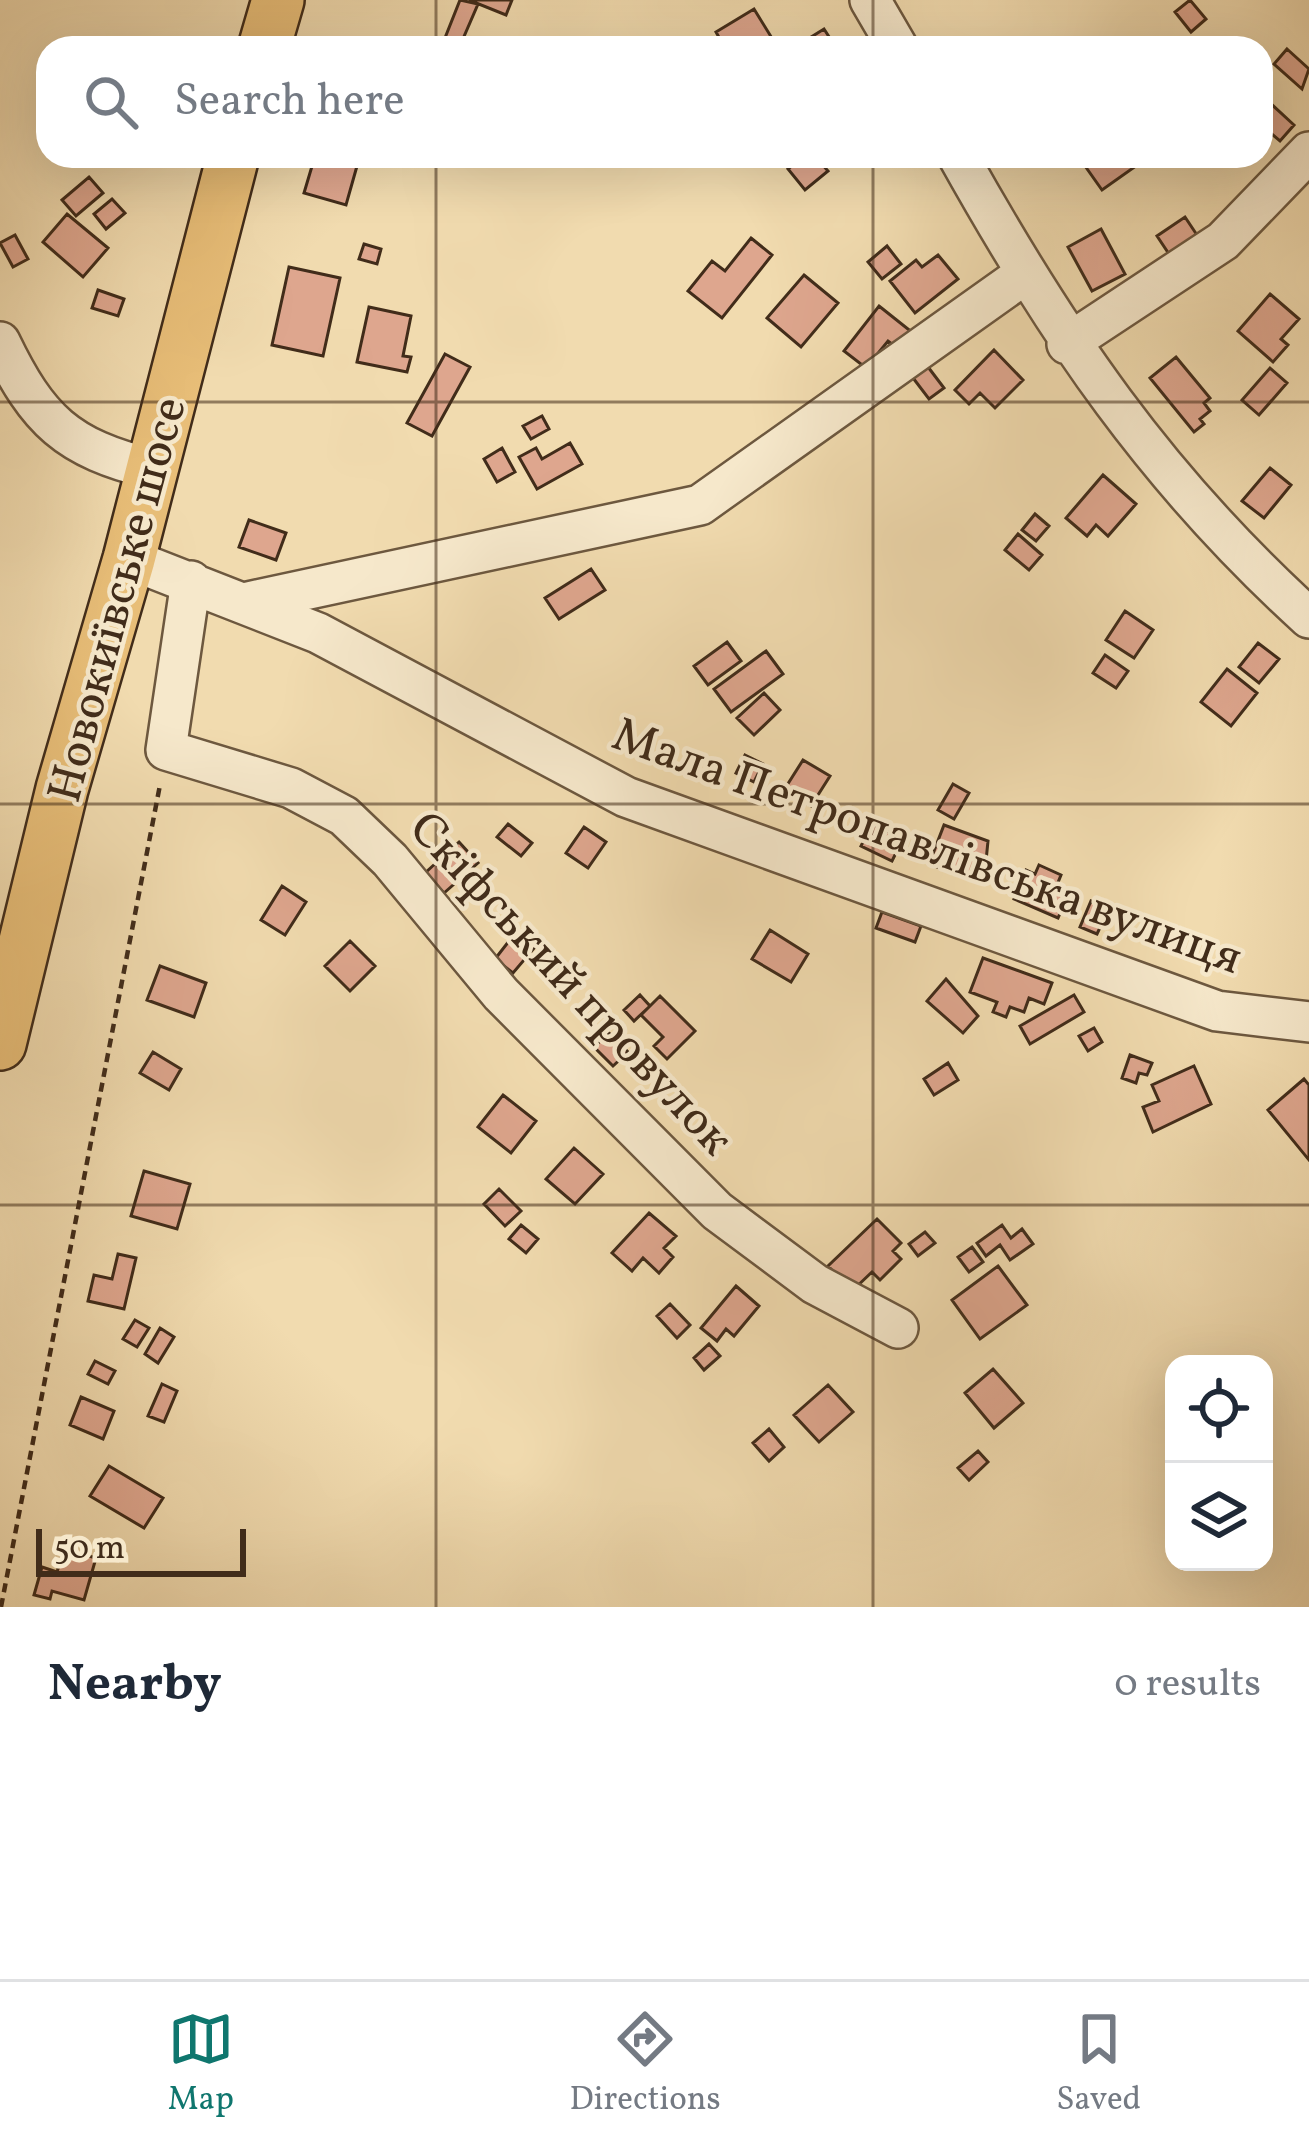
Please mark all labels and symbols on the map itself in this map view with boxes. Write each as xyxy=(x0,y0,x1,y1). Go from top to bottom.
street label: Новокиївське шосе xyxy=(33,390,206,810)
street label: Мала Петропавлівська вулиця xyxy=(602,703,1251,994)
street label: Скіфський провулок xyxy=(392,798,747,1172)
scale bar xyxy=(36,1523,246,1576)

